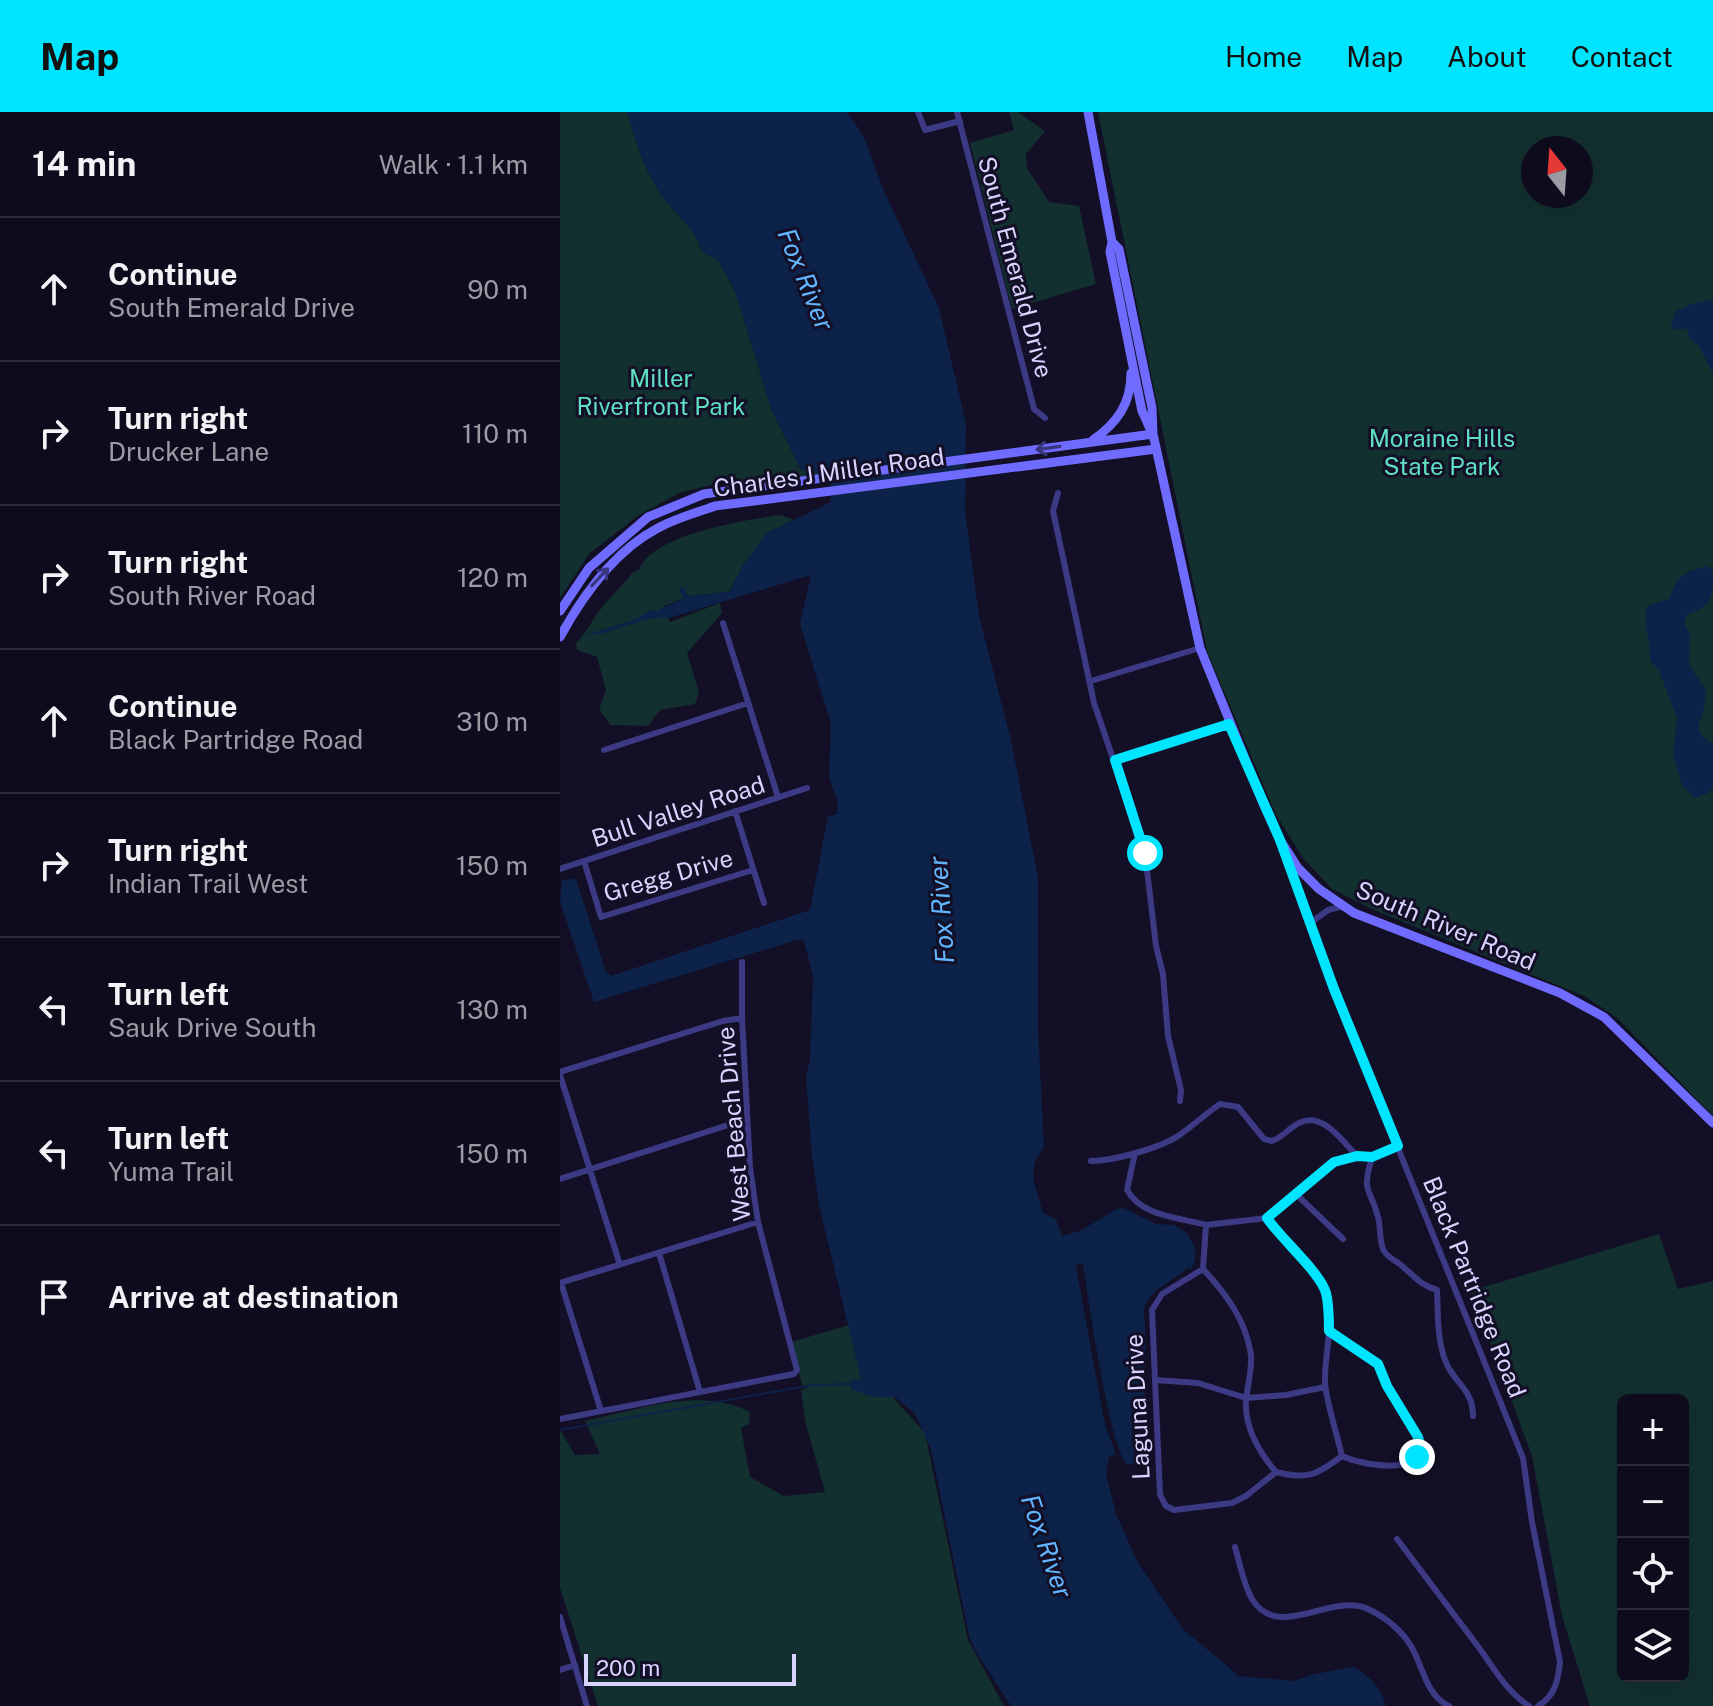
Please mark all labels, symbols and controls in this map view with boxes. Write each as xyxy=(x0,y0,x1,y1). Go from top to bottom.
text: Map xyxy=(40,34,119,79)
text: Home xyxy=(1225,40,1302,73)
text: Map xyxy=(1346,40,1403,73)
text: About xyxy=(1447,40,1527,73)
text: Contact xyxy=(1571,40,1673,73)
north arrow xyxy=(1521,136,1593,208)
text: 14 min xyxy=(32,144,136,184)
text: Walk · 1.1 km xyxy=(379,149,528,180)
street label: South Emerald Drive xyxy=(973,153,1059,381)
water label: Fox River xyxy=(771,223,841,335)
text: Continue xyxy=(108,256,238,292)
icon: ahead xyxy=(32,267,76,311)
text: 90 m xyxy=(467,274,528,305)
text: South Emerald Drive xyxy=(108,292,355,323)
park label: Miller Riverfront Park xyxy=(576,364,746,420)
text: Turn right xyxy=(108,400,248,436)
icon: right xyxy=(32,411,76,455)
text: 110 m xyxy=(462,418,528,449)
park label: Moraine Hills State Park xyxy=(1369,424,1515,480)
text: Drucker Lane xyxy=(108,436,269,467)
one-way arrow xyxy=(1036,441,1061,456)
street label: Charles J Miller Road xyxy=(712,442,946,502)
text: Turn right xyxy=(108,544,248,580)
icon: right xyxy=(32,555,76,599)
text: 120 m xyxy=(457,562,528,593)
one-way arrow xyxy=(591,567,610,587)
text: South River Road xyxy=(108,580,316,611)
text: Continue xyxy=(108,688,238,724)
icon: ahead xyxy=(32,699,76,743)
text: 310 m xyxy=(456,706,528,737)
text: Black Partridge Road xyxy=(108,724,363,755)
street label: Bull Valley Road xyxy=(588,770,768,852)
text: Turn right xyxy=(108,832,248,868)
route start xyxy=(1127,835,1163,871)
icon: right xyxy=(32,843,76,887)
street label: Gregg Drive xyxy=(600,843,736,907)
text: 150 m xyxy=(456,850,528,881)
water label: Fox River xyxy=(922,855,960,965)
text: Indian Trail West xyxy=(108,868,308,899)
street label: South River Road xyxy=(1352,875,1540,975)
text: Turn left xyxy=(108,976,229,1012)
icon: left xyxy=(32,987,76,1031)
text: 130 m xyxy=(456,994,528,1025)
text: Sauk Drive South xyxy=(108,1012,317,1043)
street label: West Beach Drive xyxy=(711,1026,755,1222)
text: Turn left xyxy=(108,1120,229,1156)
icon: left xyxy=(32,1131,76,1175)
text: 150 m xyxy=(456,1138,528,1169)
text: Yuma Trail xyxy=(108,1156,234,1187)
street label: Black Partridge Road xyxy=(1418,1173,1532,1401)
icon: arrive xyxy=(32,1275,76,1319)
text: Arrive at destination xyxy=(108,1279,399,1315)
street label: Laguna Drive xyxy=(1119,1333,1155,1481)
map controls xyxy=(1617,1394,1689,1682)
button: + xyxy=(1617,1394,1689,1466)
route end xyxy=(1399,1439,1435,1475)
button: − xyxy=(1617,1466,1689,1538)
water label: Fox River xyxy=(1015,1490,1079,1602)
button: locate xyxy=(1617,1538,1689,1610)
button: layers xyxy=(1617,1610,1689,1682)
scale bar xyxy=(584,1650,796,1686)
text: 200 m xyxy=(596,1655,660,1681)

